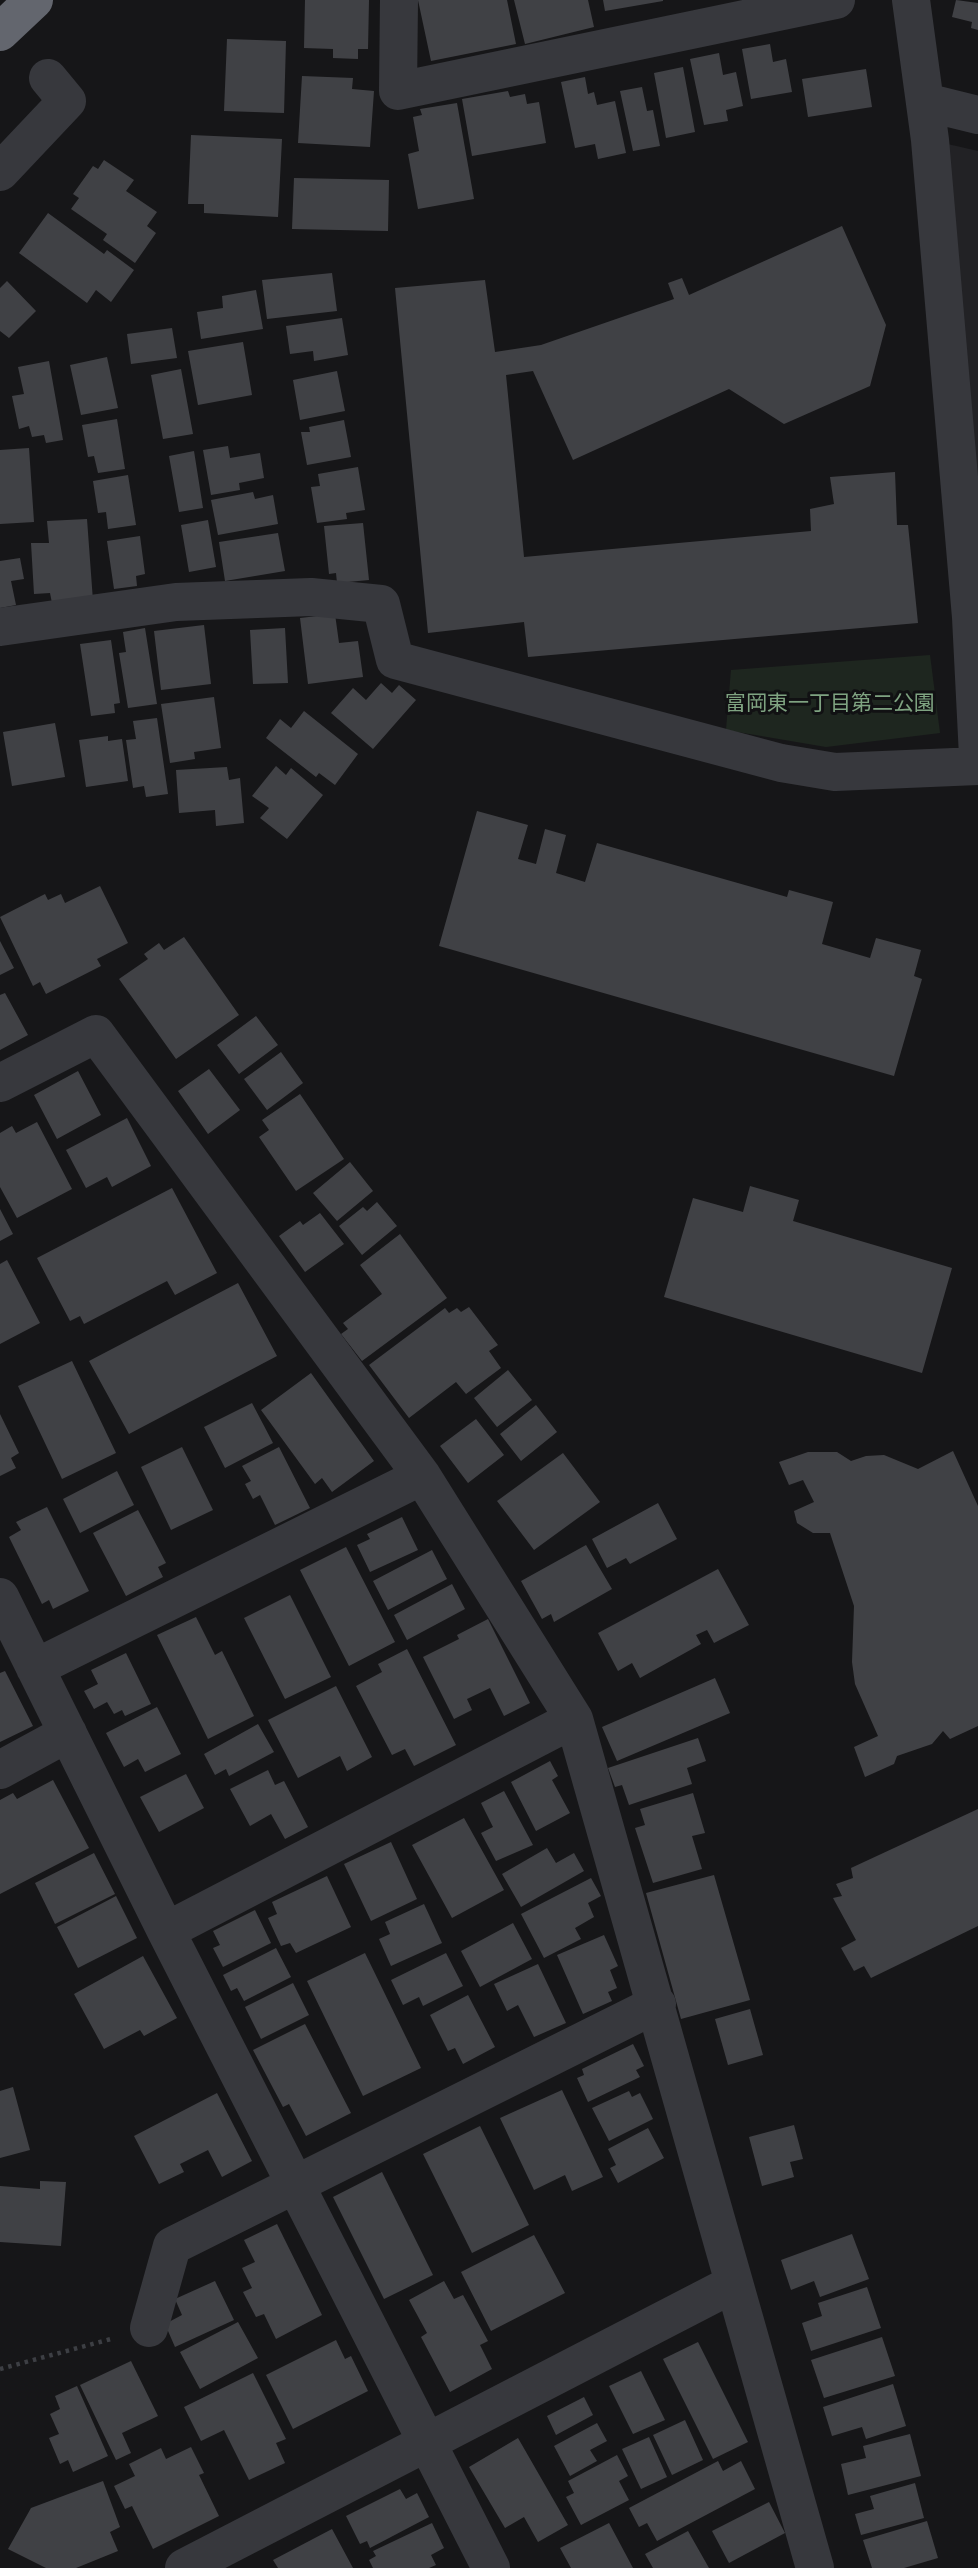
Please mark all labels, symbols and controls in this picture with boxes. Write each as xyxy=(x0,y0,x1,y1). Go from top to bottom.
park label: 富岡東一丁目第二公園 xyxy=(725,691,935,717)

